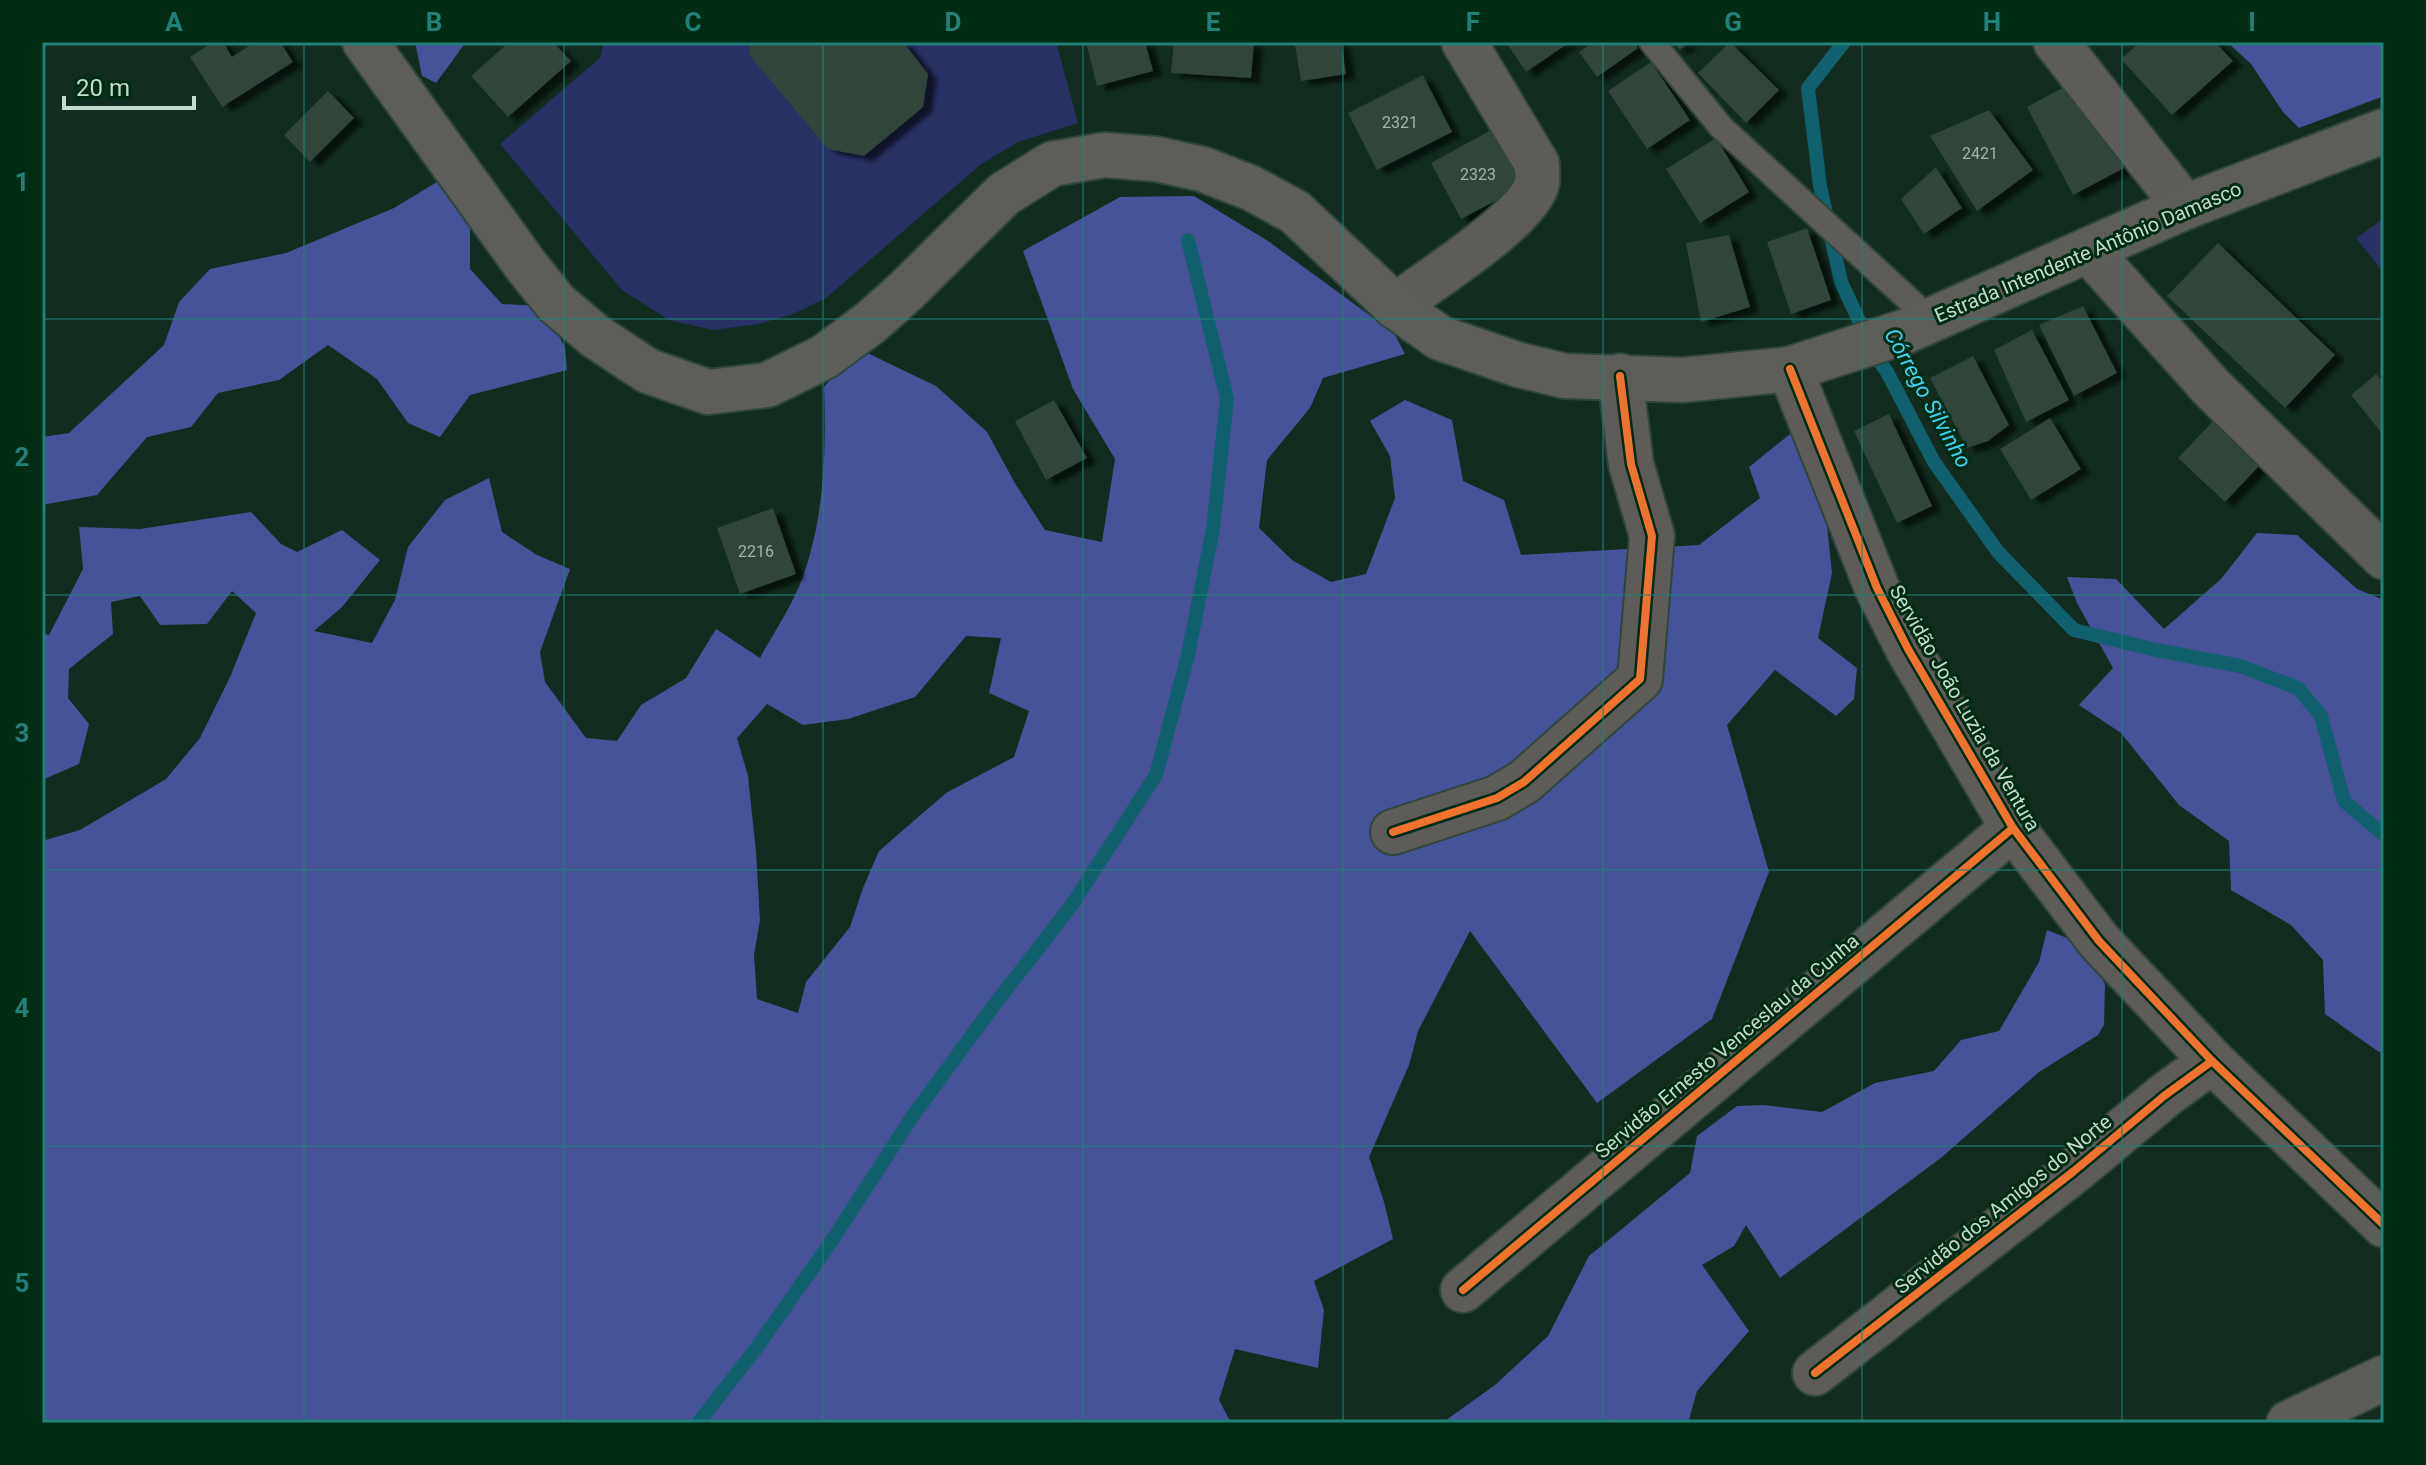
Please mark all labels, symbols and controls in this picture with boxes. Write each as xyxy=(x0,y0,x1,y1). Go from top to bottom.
text: A xyxy=(165,7,183,37)
text: B xyxy=(426,7,442,37)
text: C xyxy=(684,7,702,37)
text: D xyxy=(945,7,961,37)
text: E xyxy=(1206,7,1221,37)
text: F xyxy=(1466,7,1480,37)
text: G xyxy=(1724,7,1742,37)
text: H xyxy=(1983,7,2001,37)
text: I xyxy=(2248,7,2256,37)
scale bar xyxy=(64,60,194,110)
text: 20 m xyxy=(76,74,130,102)
house number: 2321 xyxy=(1382,113,1418,132)
house number: 2421 xyxy=(1962,144,1998,163)
house number: 2323 xyxy=(1460,165,1496,184)
text: 1 xyxy=(15,167,29,197)
street label: Estrada Intendente Antônio Damasco xyxy=(1931,176,2245,328)
water label: Córrego Silvinho xyxy=(1879,324,1977,472)
text: 2 xyxy=(15,442,29,472)
house number: 2216 xyxy=(738,542,774,561)
street label: Servidão João Luzia da Ventura xyxy=(1885,581,2045,835)
text: 3 xyxy=(15,718,29,748)
street label: Servidão Ernesto Venceslau da Cunha xyxy=(1590,929,1864,1163)
text: 4 xyxy=(15,993,30,1023)
street label: Servidão dos Amigos do Norte xyxy=(1890,1109,2116,1299)
text: 5 xyxy=(15,1268,29,1298)

